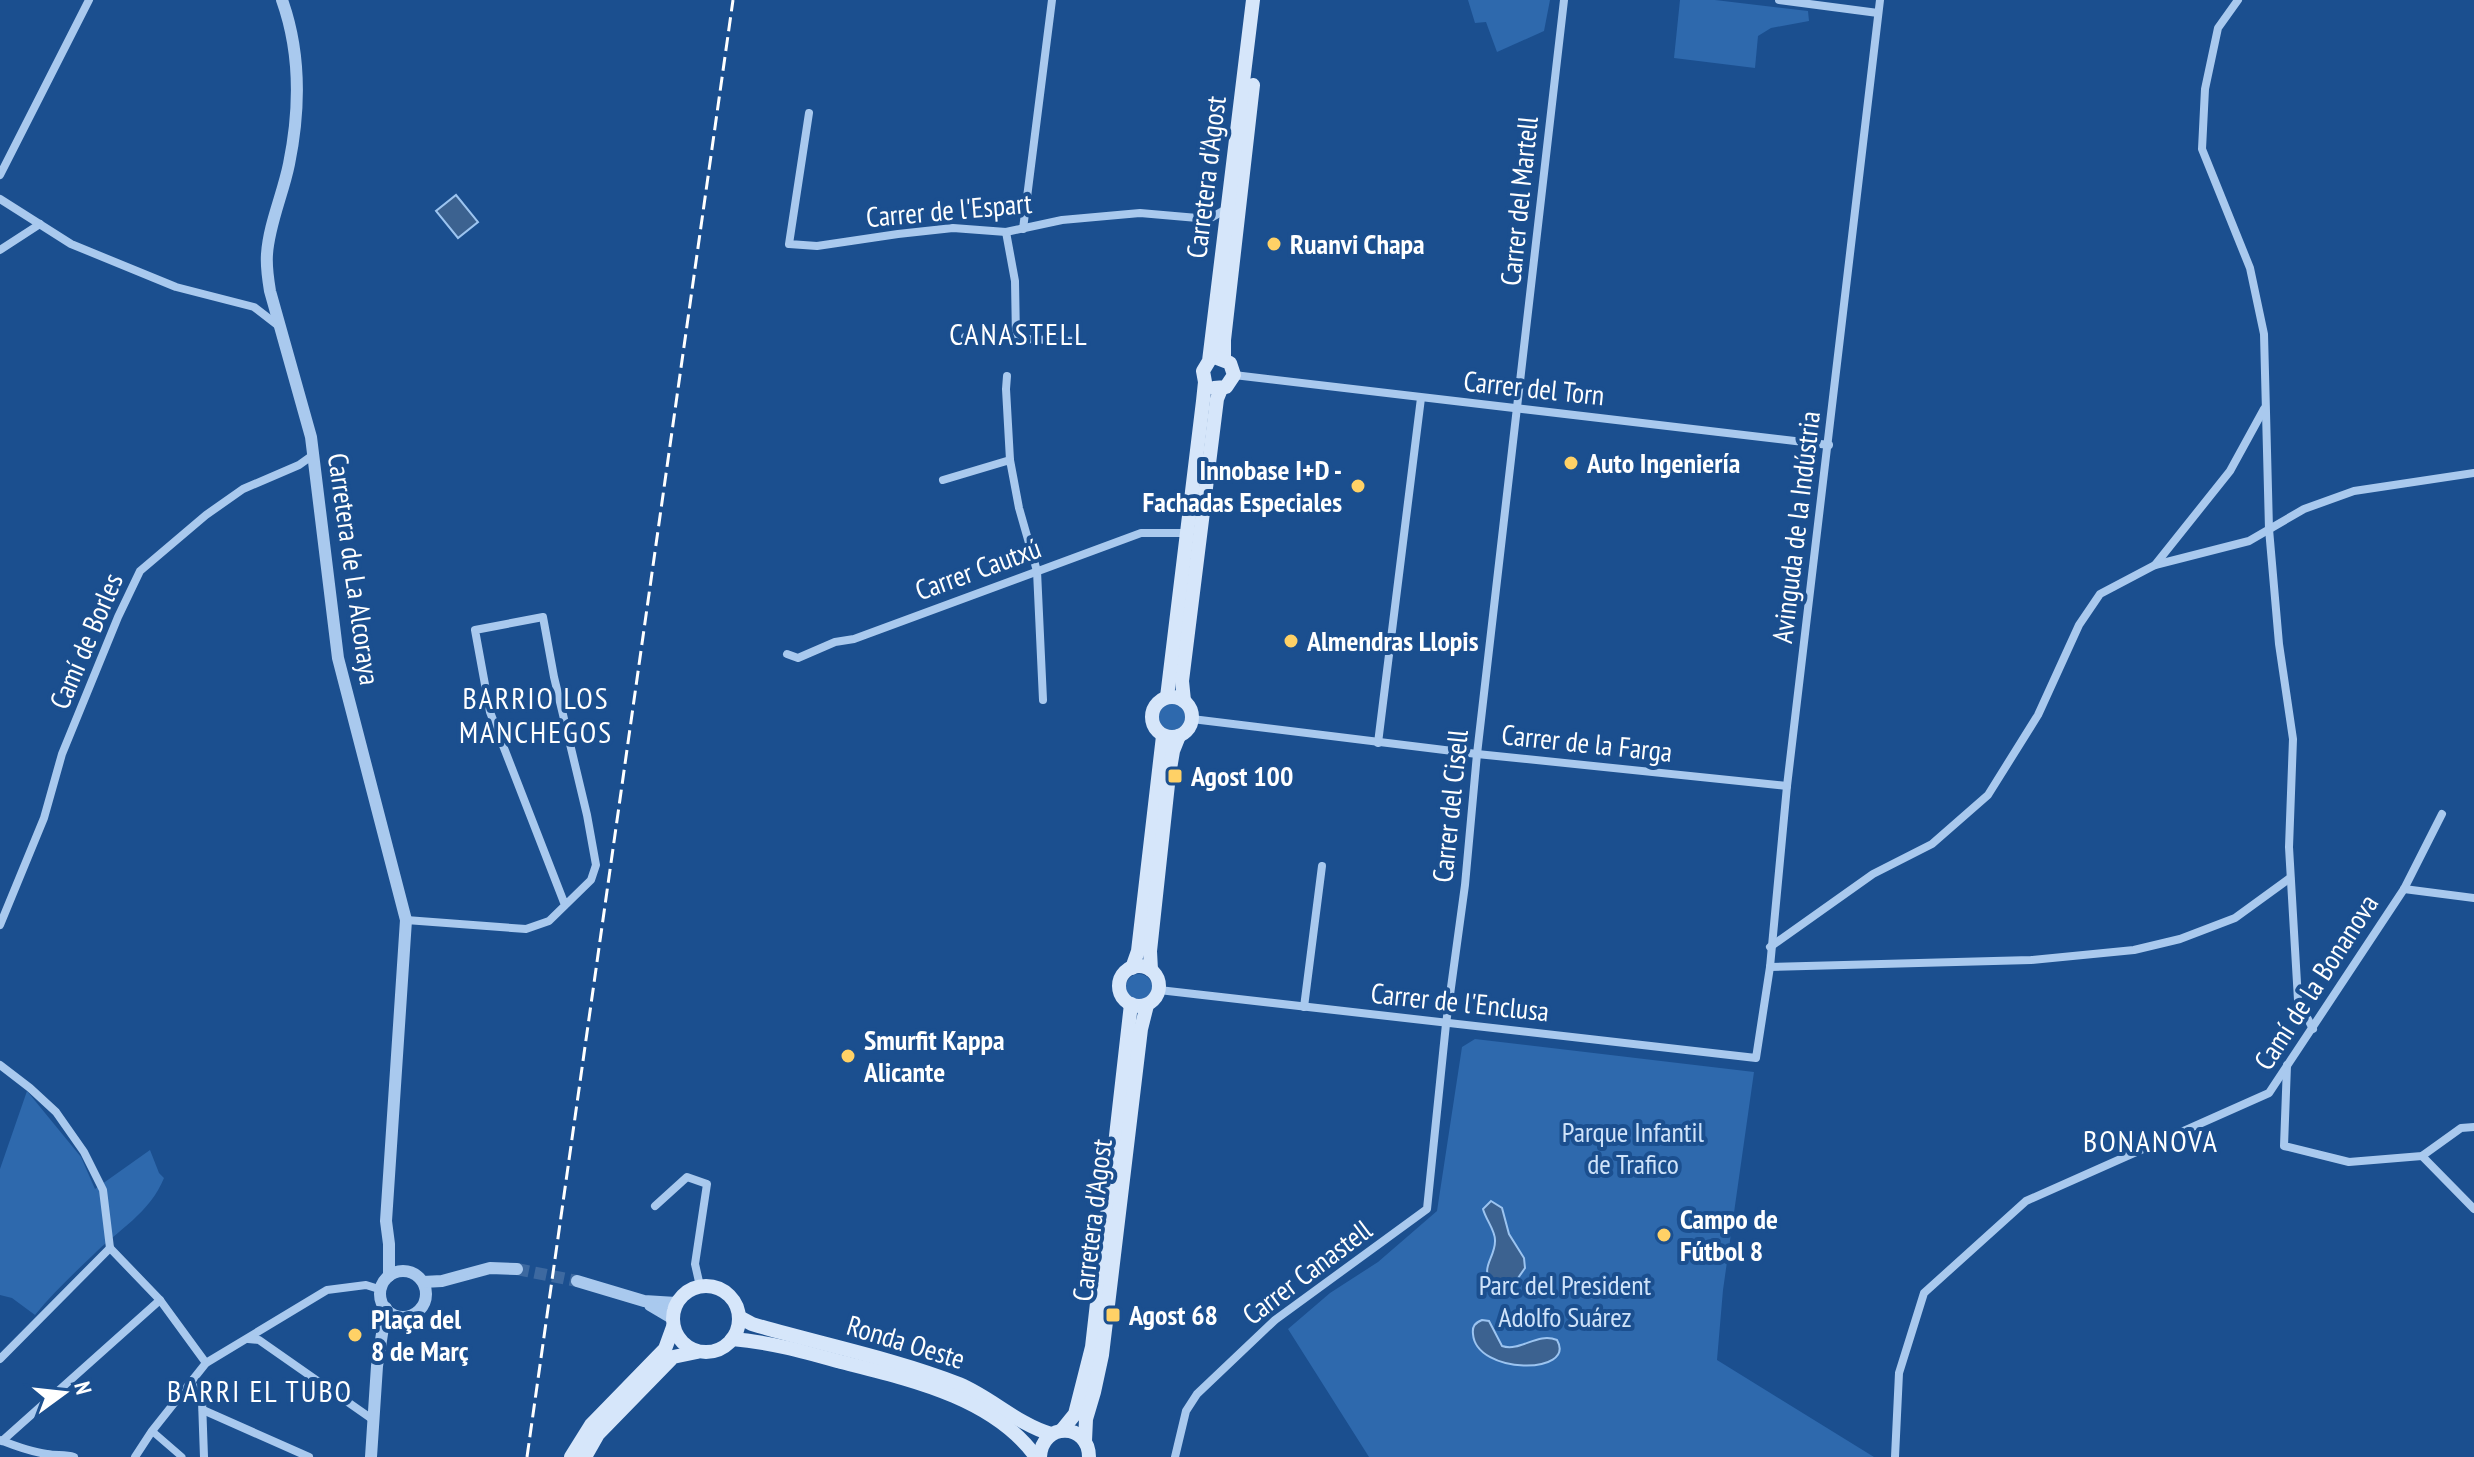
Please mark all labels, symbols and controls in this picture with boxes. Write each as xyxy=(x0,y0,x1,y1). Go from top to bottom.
street label: Carretera d'Agost xyxy=(1177,93,1234,260)
street label: Carrer del Martell xyxy=(1491,114,1546,287)
street label: Carrer de l'Espart xyxy=(865,184,1034,235)
place label: Ruanvi Chapa xyxy=(1290,225,1425,262)
marker: Ruanvi Chapa xyxy=(1265,235,1283,253)
district label: CANASTELL xyxy=(949,314,1089,353)
street label: Carrer del Torn xyxy=(1462,362,1606,413)
street label: Avinguda de la Indústria xyxy=(1763,409,1828,645)
place label: Auto Ingeniería xyxy=(1586,444,1740,481)
street label: Carretera de La Alcoraya xyxy=(320,451,389,687)
place label: Innobase I+D - Fachadas Especiales xyxy=(1143,451,1342,520)
marker: Auto Ingeniería xyxy=(1562,454,1580,472)
marker: Innobase I+D - Fachadas Especiales xyxy=(1349,477,1367,495)
street label: Carrer Cautxú xyxy=(910,529,1046,608)
street label: Camí de Borles xyxy=(40,567,131,714)
place label: Almendras Llopis xyxy=(1306,622,1479,659)
marker: Almendras Llopis xyxy=(1282,632,1300,650)
district label: BARRIO LOS MANCHEGOS xyxy=(459,678,613,751)
street label: Carrer de la Farga xyxy=(1500,715,1674,770)
street label: Carrer del Cisell xyxy=(1423,727,1476,884)
place label: Agost 100 xyxy=(1190,757,1293,794)
marker: Agost 100 xyxy=(1166,767,1184,785)
street label: Camí de la Bonanova xyxy=(2245,887,2386,1077)
street label: Carrer de l'Enclusa xyxy=(1369,974,1551,1029)
place label: Smurfit Kappa Alicante xyxy=(863,1021,1005,1090)
marker: Smurfit Kappa Alicante xyxy=(839,1047,857,1065)
park label: Parque Infantil de Trafico xyxy=(1562,1113,1705,1182)
district label: BONANOVA xyxy=(2083,1121,2219,1160)
street label: Carretera d'Agost xyxy=(1063,1136,1120,1303)
place label: Campo de Fútbol 8 xyxy=(1680,1200,1778,1269)
street label: Carrer Canastell xyxy=(1235,1211,1379,1332)
marker: Campo de Fútbol 8 xyxy=(1655,1226,1673,1244)
park label: Parc del President Adolfo Suárez xyxy=(1479,1266,1652,1335)
place label: Agost 68 xyxy=(1128,1296,1218,1333)
place label: Plaça del 8 de Març xyxy=(371,1300,469,1369)
street label: Ronda Oeste xyxy=(843,1306,970,1377)
marker: Agost 68 xyxy=(1104,1306,1122,1324)
marker: Plaça del 8 de Març xyxy=(346,1326,364,1344)
north arrow xyxy=(24,1353,104,1433)
district label: BARRI EL TUBO xyxy=(167,1371,353,1410)
text: N xyxy=(68,1378,98,1397)

